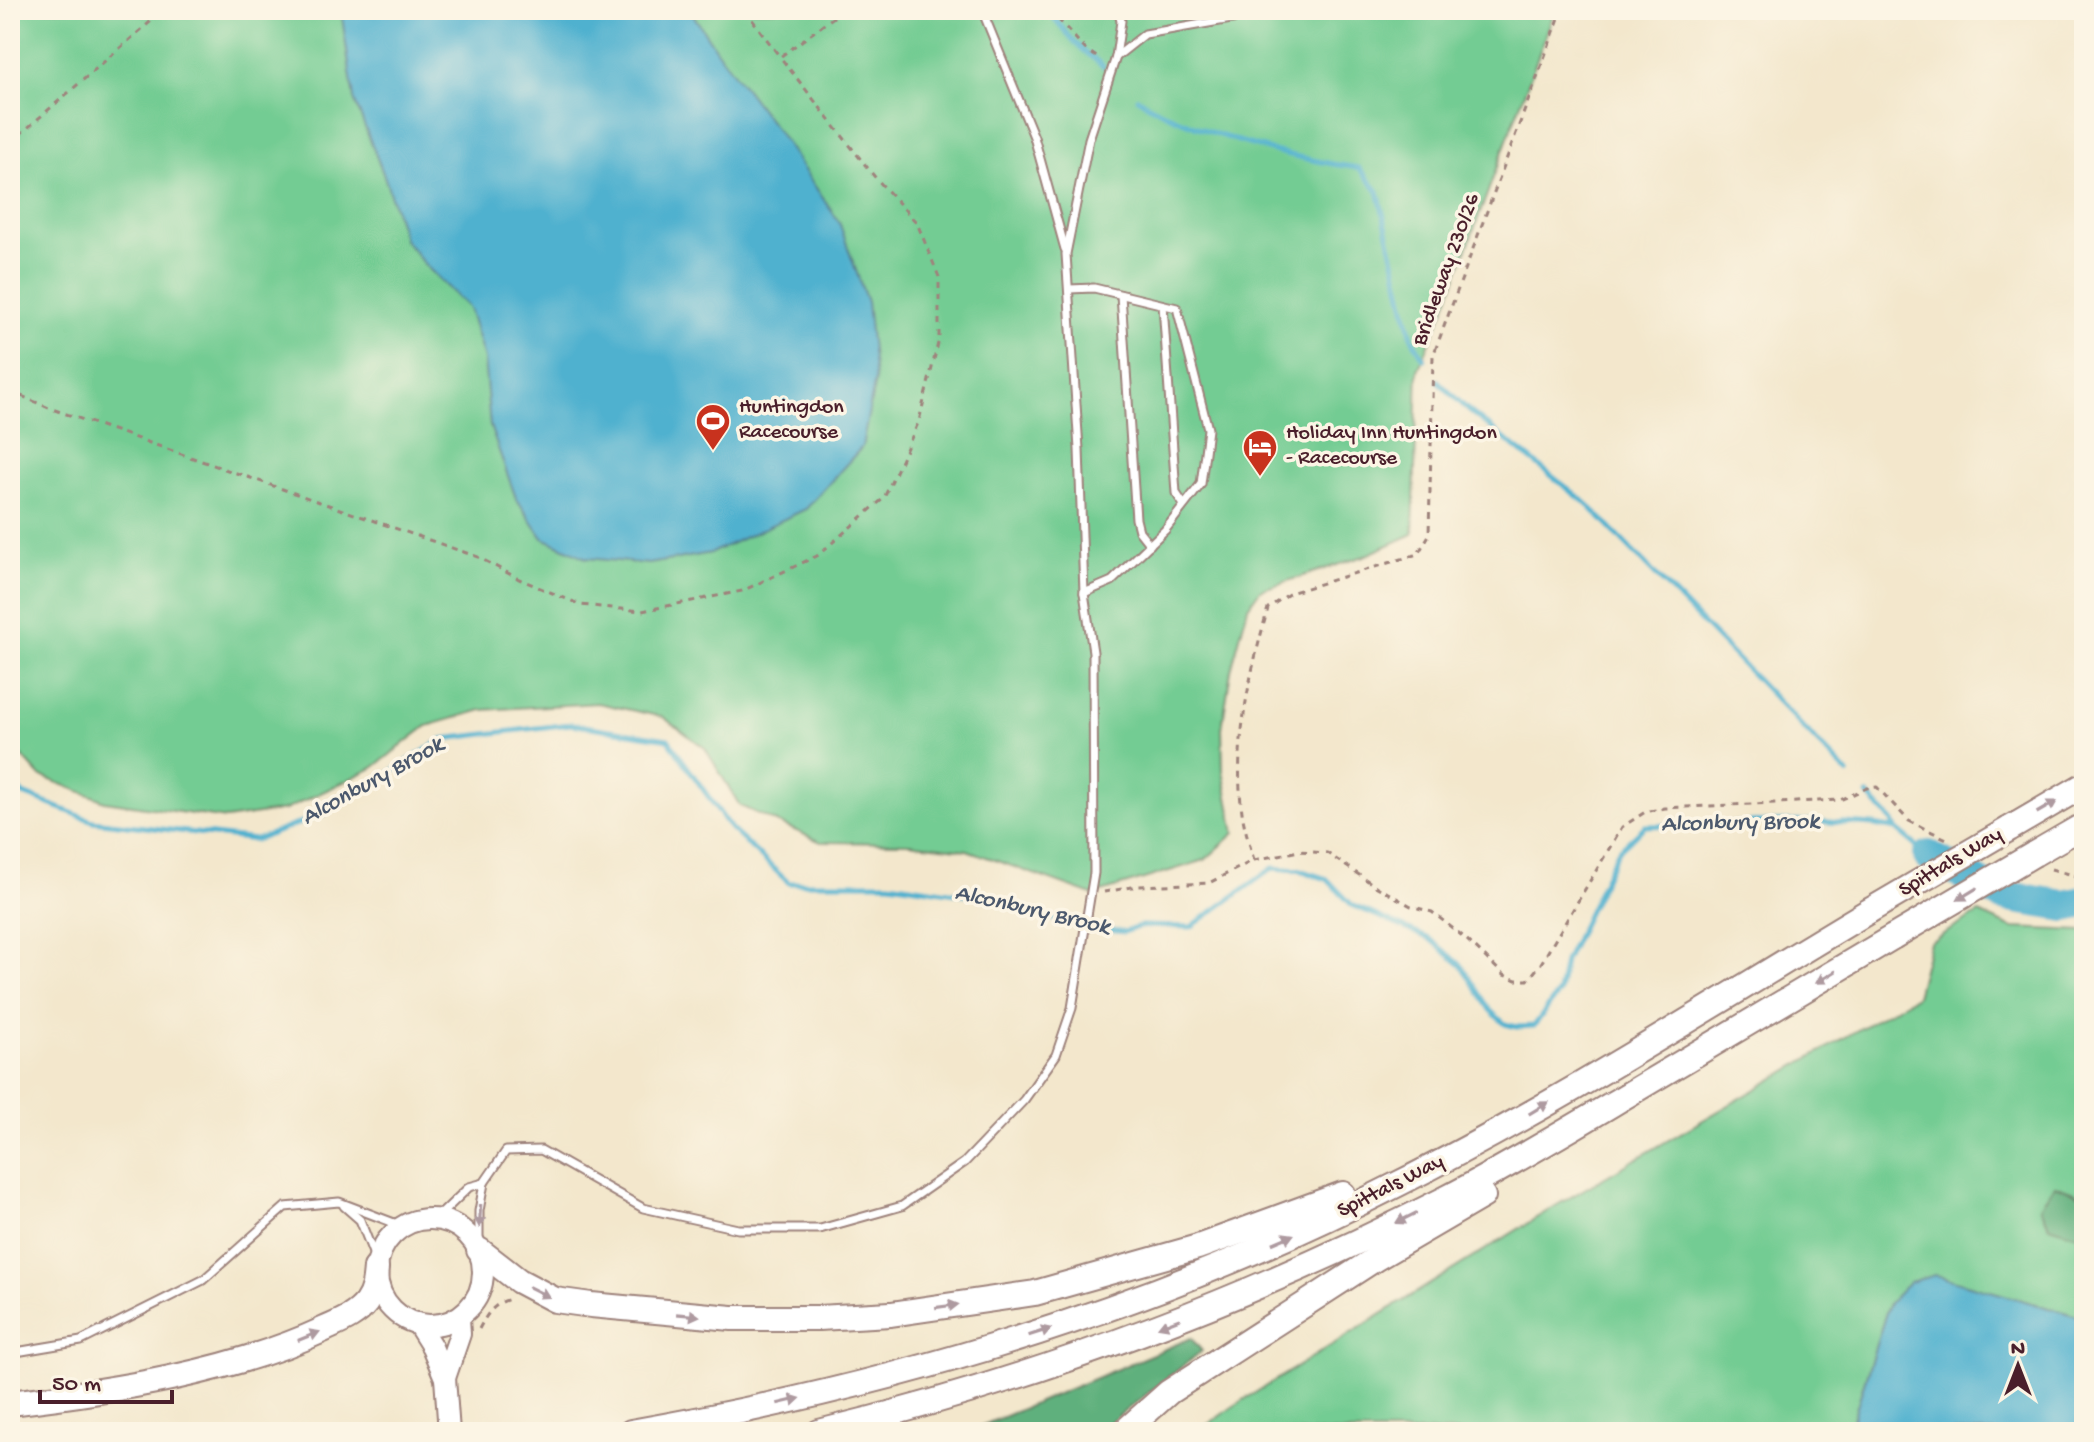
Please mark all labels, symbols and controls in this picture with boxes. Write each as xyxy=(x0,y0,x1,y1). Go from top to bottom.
street label: Bridleway 230/26 xyxy=(1407,190,1487,351)
place label: Huntingdon Racecourse xyxy=(739,395,844,446)
sports icon: Huntingdon Racecourse xyxy=(694,402,732,452)
place label: Holiday Inn Huntingdon - Racecourse xyxy=(1286,421,1497,472)
hotel icon: Holiday Inn Huntingdon - Racecourse xyxy=(1241,428,1279,478)
water label: Alconbury Brook xyxy=(297,730,451,833)
one-way arrow xyxy=(2035,800,2058,814)
water label: Alconbury Brook xyxy=(1661,808,1821,840)
street label: Spittals Way xyxy=(1895,822,2007,904)
water label: Alconbury Brook xyxy=(952,879,1114,943)
one-way arrow xyxy=(1956,887,1978,901)
one-way arrow xyxy=(1815,970,1837,984)
one-way arrow xyxy=(1528,1101,1550,1115)
street label: Spittals Way xyxy=(1333,1149,1449,1225)
one-way arrow xyxy=(473,1204,486,1229)
one-way arrow xyxy=(1395,1211,1418,1225)
one-way arrow xyxy=(1271,1232,1295,1245)
one-way arrow xyxy=(528,1284,550,1298)
one-way arrow xyxy=(935,1299,960,1312)
one-way arrow xyxy=(676,1308,701,1321)
one-way arrow xyxy=(1157,1317,1181,1330)
one-way arrow xyxy=(1028,1325,1052,1337)
north arrow xyxy=(1978,1326,2058,1406)
one-way arrow xyxy=(297,1329,321,1342)
text: N xyxy=(2011,1337,2025,1363)
scale bar xyxy=(40,1354,172,1404)
text: 50 m xyxy=(52,1371,101,1400)
one-way arrow xyxy=(777,1394,802,1407)

